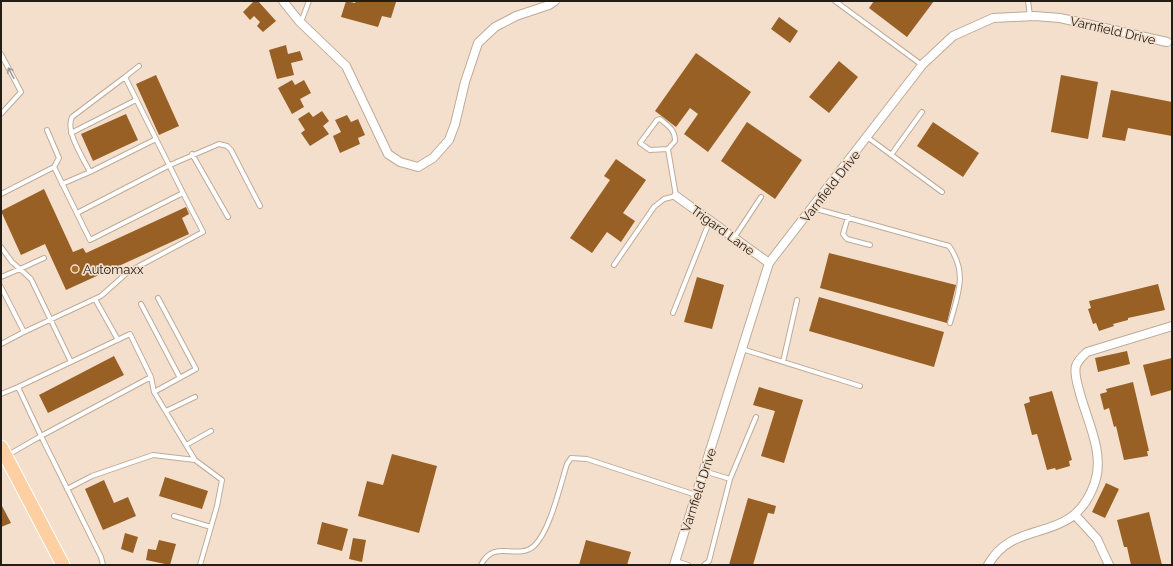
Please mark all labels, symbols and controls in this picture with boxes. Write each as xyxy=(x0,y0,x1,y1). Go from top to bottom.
street label: Varnfield Drive xyxy=(1069,13,1158,48)
one-way arrow xyxy=(7,67,14,79)
street label: Varnfield Drive xyxy=(798,147,863,225)
street label: Trigard Lane xyxy=(688,202,758,259)
place label: Automaxx xyxy=(83,262,144,277)
marker: Automaxx xyxy=(70,264,80,274)
street label: Varnfield Drive xyxy=(678,446,719,534)

